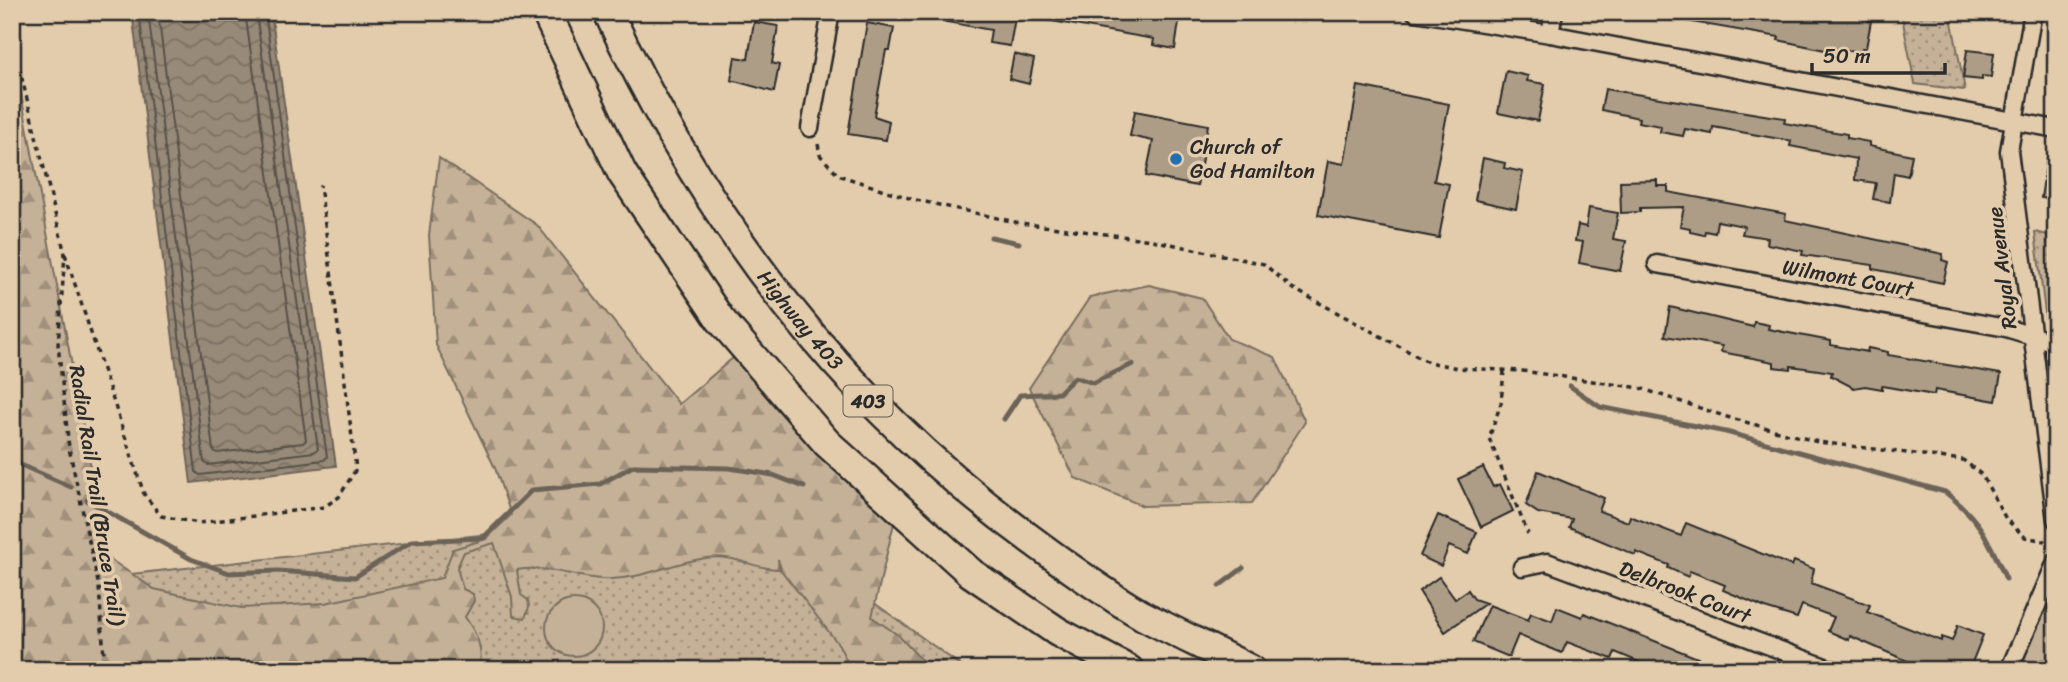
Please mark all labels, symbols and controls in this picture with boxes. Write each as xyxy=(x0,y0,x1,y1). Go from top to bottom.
scale bar xyxy=(1812,32,1946,76)
text: 50 m xyxy=(1823,37,1871,75)
place label: Church of God Hamilton xyxy=(1190,128,1315,190)
marker: Church of God Hamilton xyxy=(1168,151,1184,167)
street label: Royal Avenue xyxy=(1976,204,2028,332)
street label: Wilmont Court xyxy=(1779,248,1918,308)
street label: Highway 403 xyxy=(747,261,854,380)
street label: Radial Rail Trail (Bruce Trail) xyxy=(58,362,137,629)
road number: 403 xyxy=(844,386,892,416)
street label: Delbrook Court xyxy=(1613,549,1758,635)

